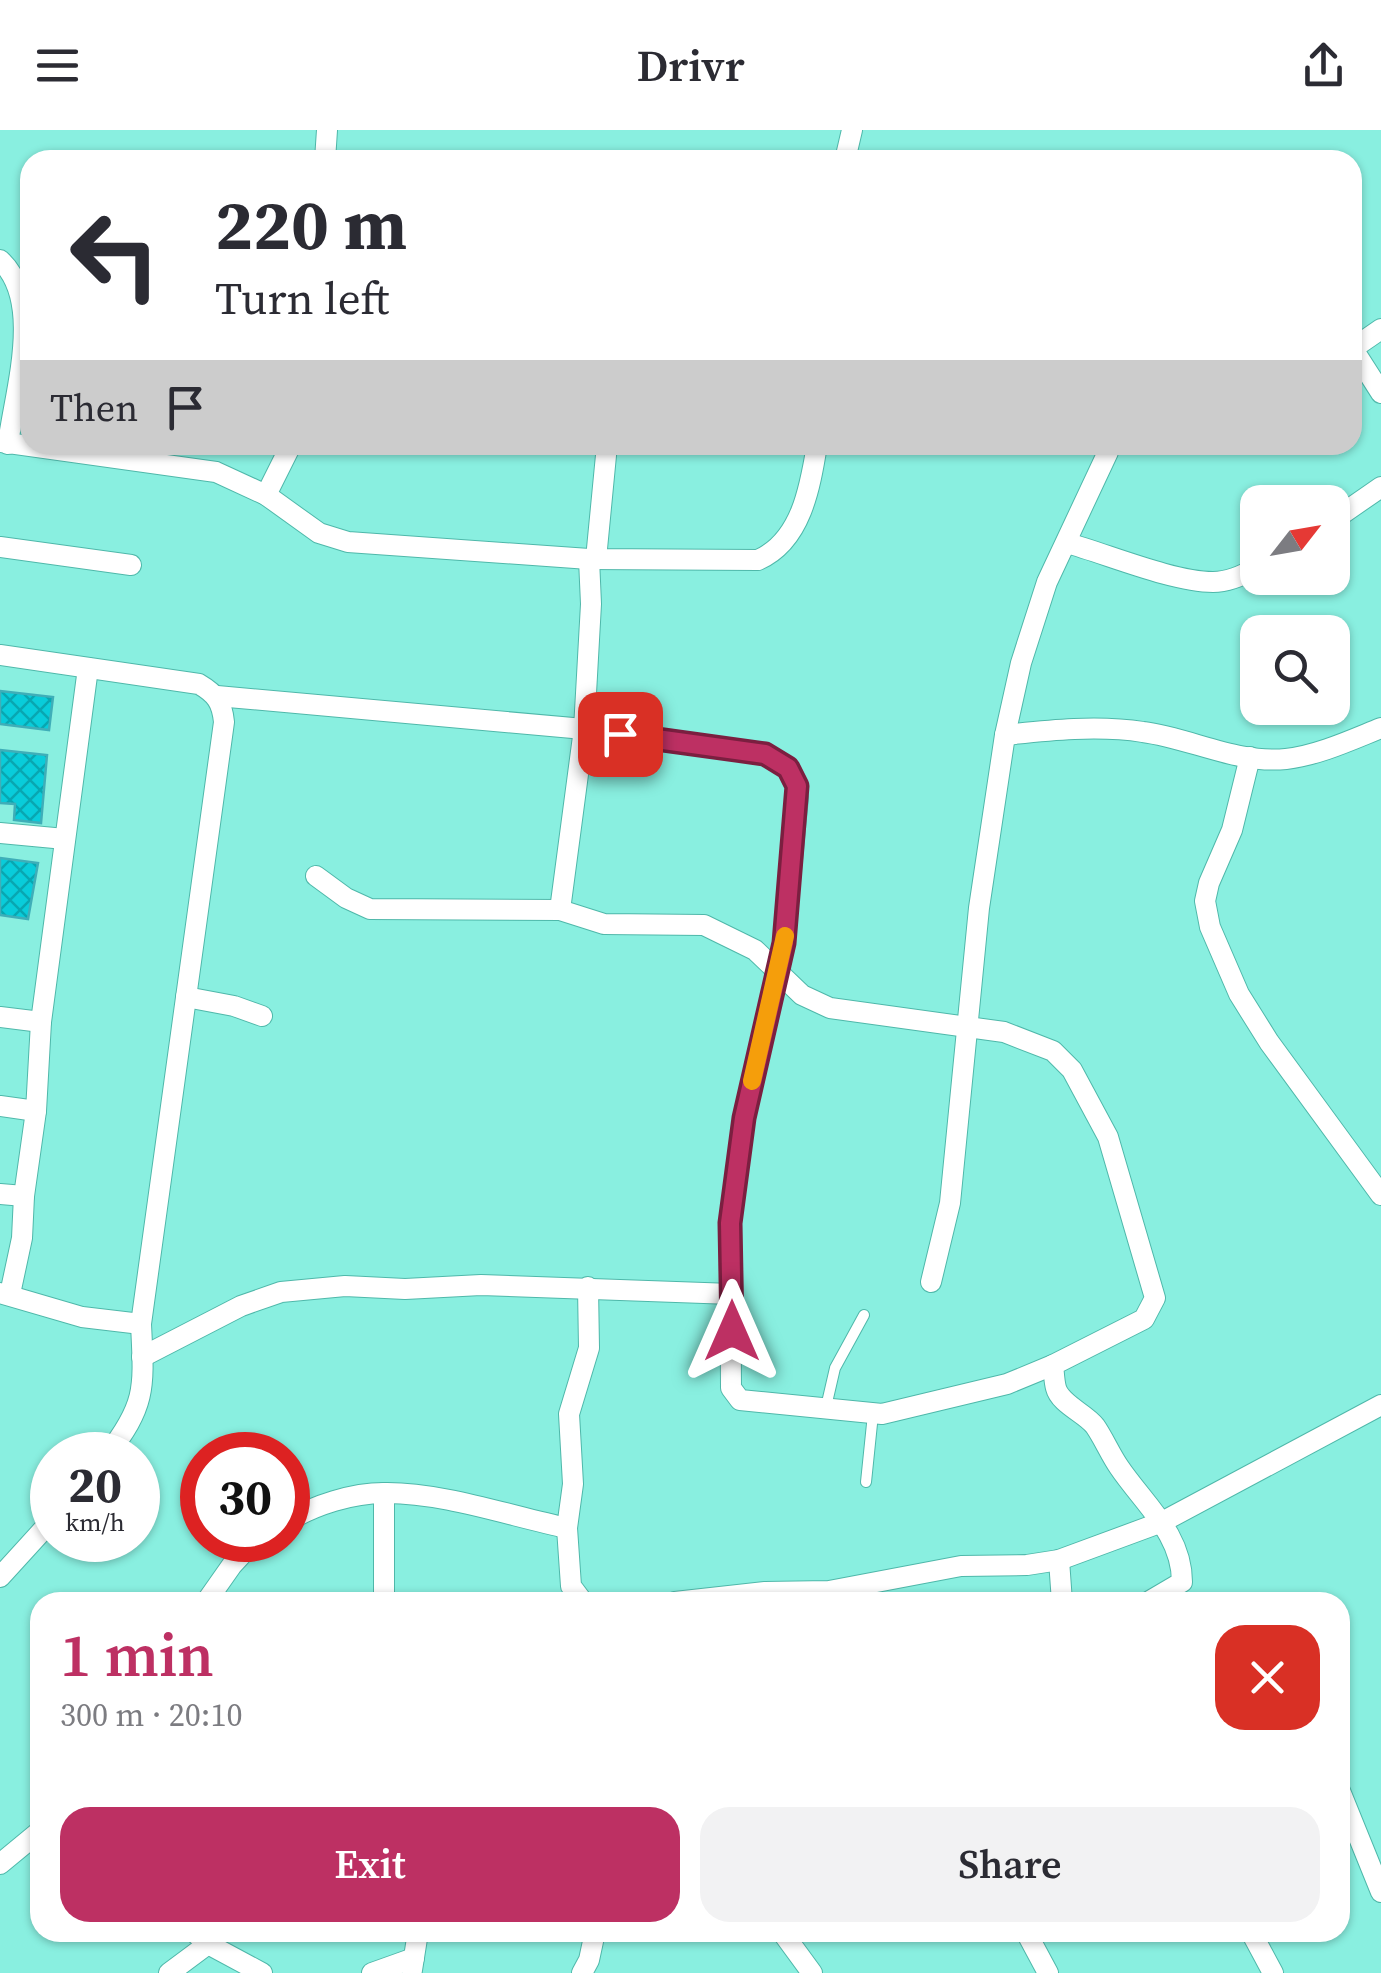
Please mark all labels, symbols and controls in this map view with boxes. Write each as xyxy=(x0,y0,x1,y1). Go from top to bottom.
text: Drivr xyxy=(636,34,745,96)
icon: menu xyxy=(30,38,85,93)
icon: share xyxy=(1296,38,1351,93)
text: 220 m xyxy=(215,176,407,272)
icon: left xyxy=(50,190,180,320)
text: Turn left xyxy=(215,267,389,329)
icon: arrive xyxy=(158,380,213,435)
text: Then xyxy=(50,382,138,434)
north arrow xyxy=(1240,485,1350,595)
map controls xyxy=(1240,485,1350,725)
button: search xyxy=(1240,615,1350,725)
pin xyxy=(578,692,663,777)
icon: arrive xyxy=(593,707,648,762)
position arrow xyxy=(680,1279,784,1383)
speed limit sign: 30 xyxy=(180,1432,310,1562)
text: 20 xyxy=(68,1450,122,1519)
text: km/h xyxy=(65,1505,125,1539)
text: 1 min xyxy=(60,1614,214,1696)
button: close xyxy=(1215,1625,1320,1730)
text: 300 m · 20:10 xyxy=(60,1693,242,1737)
button: Exit xyxy=(60,1807,680,1922)
button: Share xyxy=(700,1807,1320,1922)

